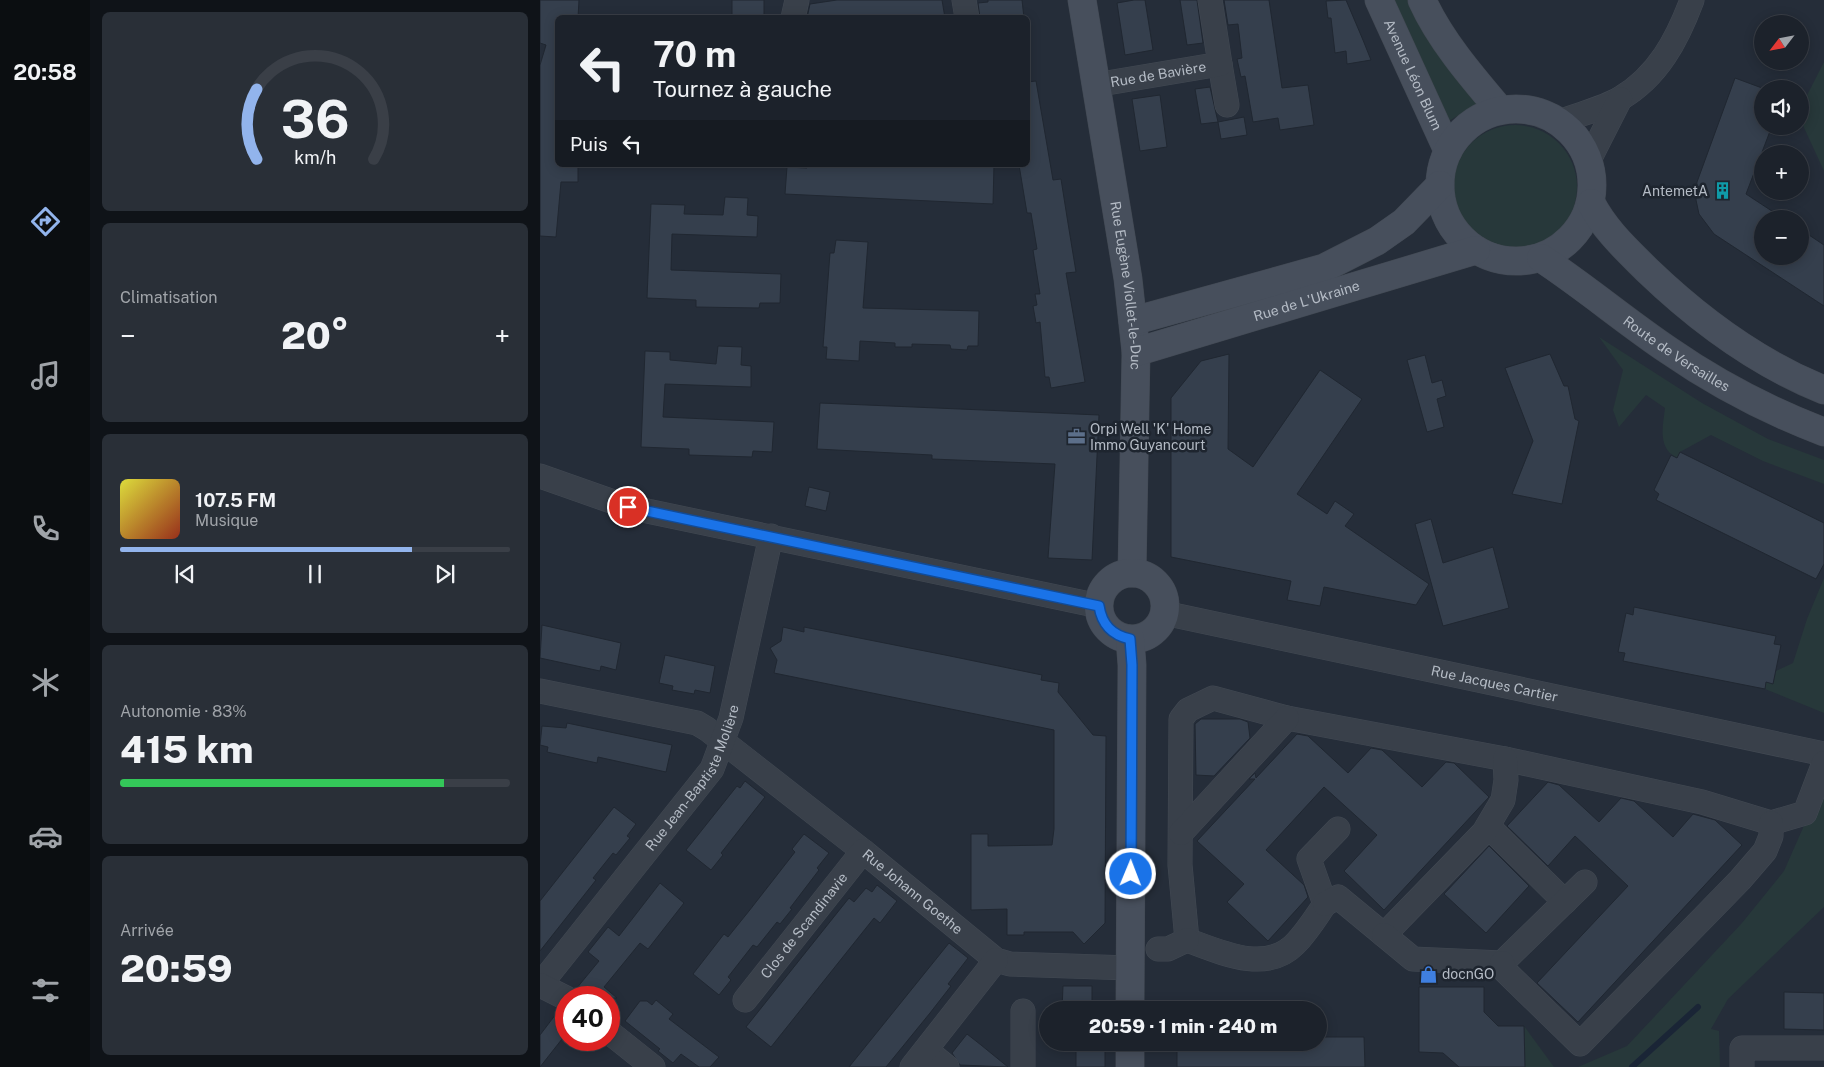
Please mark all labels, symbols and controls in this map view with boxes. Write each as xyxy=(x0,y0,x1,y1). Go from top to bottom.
north arrow xyxy=(1754,15,1809,70)
map controls xyxy=(1754,15,1809,265)
street label: Avenue Léon Blum xyxy=(1381,17,1445,133)
text: 70 m xyxy=(653,34,736,75)
icon: left xyxy=(570,35,635,100)
street label: Rue de Bavière xyxy=(1109,58,1207,90)
text: 20:58 xyxy=(13,59,77,85)
text: Tournez à gauche xyxy=(653,76,832,102)
button: sound xyxy=(1754,80,1809,135)
text: 36 xyxy=(281,89,349,150)
icon: left xyxy=(618,130,646,158)
text: Puis xyxy=(570,133,608,155)
button: + xyxy=(1754,145,1809,200)
text: km/h xyxy=(294,147,336,168)
building icon: AntemetA xyxy=(1712,181,1732,201)
place label: AntemetA xyxy=(1642,183,1708,199)
street label: Rue Eugène Viollet-le-Duc xyxy=(1107,200,1144,370)
icon: directions xyxy=(28,204,63,239)
button: − xyxy=(1754,210,1809,265)
street label: Rue de L'Ukraine xyxy=(1252,277,1362,324)
text: Climatisation xyxy=(120,288,217,307)
text: 20° xyxy=(281,313,349,358)
street label: Route de Versailles xyxy=(1620,313,1733,395)
text: − xyxy=(120,319,136,352)
text: + xyxy=(494,319,510,352)
icon: music xyxy=(28,358,63,393)
place label: Orpi Well 'K' Home Immo Guyancourt xyxy=(1090,421,1211,453)
office icon: Orpi Well 'K' Home Immo Guyancourt xyxy=(1066,427,1086,447)
pin xyxy=(607,486,649,528)
text: 107.5 FM xyxy=(195,489,276,511)
icon: arrive xyxy=(614,493,642,521)
icon: phone xyxy=(28,511,63,546)
text: Musique xyxy=(195,511,258,530)
icon: previous xyxy=(171,560,199,588)
icon: pause xyxy=(301,560,329,588)
icon: next xyxy=(431,560,459,588)
street label: Rue Jacques Cartier xyxy=(1430,662,1559,705)
icon: climate xyxy=(28,665,63,700)
text: Autonomie · 83% xyxy=(120,702,247,721)
street label: Rue Jean-Baptiste Molière xyxy=(642,703,742,854)
text: 415 km xyxy=(120,727,254,772)
icon: car xyxy=(28,819,63,854)
street label: Rue Johann Goethe xyxy=(859,846,966,937)
position arrow xyxy=(1104,847,1156,899)
street label: Clos de Scandinavie xyxy=(757,870,851,981)
text: Arrivée xyxy=(120,921,174,940)
text: 20:59 xyxy=(120,946,233,991)
shop icon: docnGO xyxy=(1418,964,1438,984)
place label: docnGO xyxy=(1442,966,1494,982)
icon: filters xyxy=(28,973,63,1008)
speed limit sign: 40 xyxy=(555,986,620,1051)
text: 20:59 · 1 min · 240 m xyxy=(1089,1015,1277,1037)

